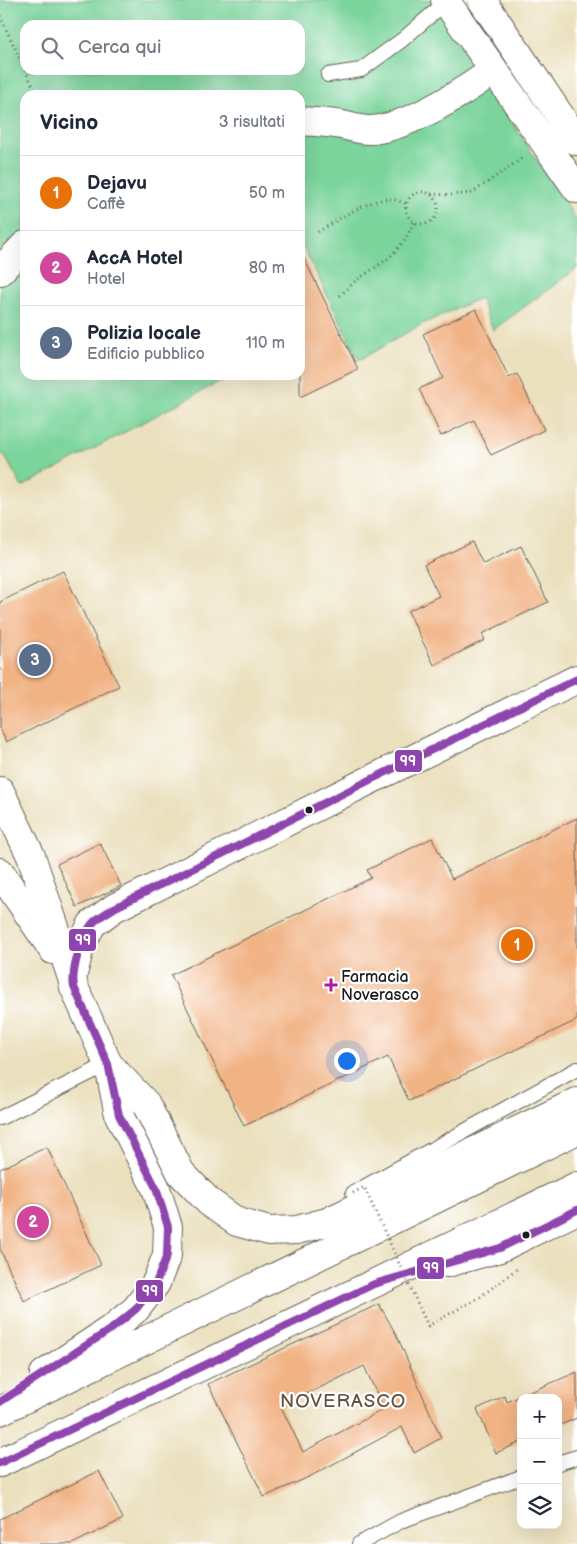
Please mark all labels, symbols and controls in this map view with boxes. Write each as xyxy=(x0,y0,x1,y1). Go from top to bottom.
search box xyxy=(20,20,305,75)
icon: search xyxy=(38,34,66,62)
text: Cerca qui xyxy=(78,36,161,59)
text: Vicino xyxy=(40,110,98,135)
text: 3 risultati xyxy=(219,113,285,132)
text: Dejavu xyxy=(87,172,147,195)
text: 1 xyxy=(53,184,59,203)
text: 50 m xyxy=(249,184,285,203)
text: Caffè xyxy=(87,195,125,214)
text: AccA Hotel xyxy=(87,247,183,270)
text: 2 xyxy=(51,259,61,278)
text: 80 m xyxy=(249,259,285,278)
text: Hotel xyxy=(87,270,125,289)
text: Polizia locale xyxy=(87,322,201,345)
text: 3 xyxy=(51,334,61,353)
text: 110 m xyxy=(246,334,285,353)
text: Edificio pubblico xyxy=(87,345,205,364)
pin: 3 xyxy=(19,641,51,679)
line badge: 99 xyxy=(394,749,423,773)
text: 99 xyxy=(400,753,416,770)
unlabelled marker xyxy=(304,805,314,815)
pin: 1 xyxy=(501,926,533,964)
line badge: 99 xyxy=(68,928,97,952)
text: 99 xyxy=(75,932,91,949)
place label: Farmacia Noverasco xyxy=(341,968,419,1005)
marker: Farmacia Noverasco xyxy=(325,979,337,991)
your location xyxy=(334,1048,360,1074)
pin: 2 xyxy=(17,1203,49,1241)
unlabelled marker xyxy=(521,1230,531,1240)
line badge: 99 xyxy=(416,1256,445,1280)
text: 99 xyxy=(423,1260,439,1277)
line badge: 99 xyxy=(135,1279,164,1303)
text: 99 xyxy=(142,1283,158,1300)
district label: NOVERASCO xyxy=(280,1390,406,1413)
map controls xyxy=(517,1394,562,1529)
button: + xyxy=(517,1394,562,1439)
button: − xyxy=(517,1439,562,1484)
button: layers xyxy=(517,1484,562,1529)

